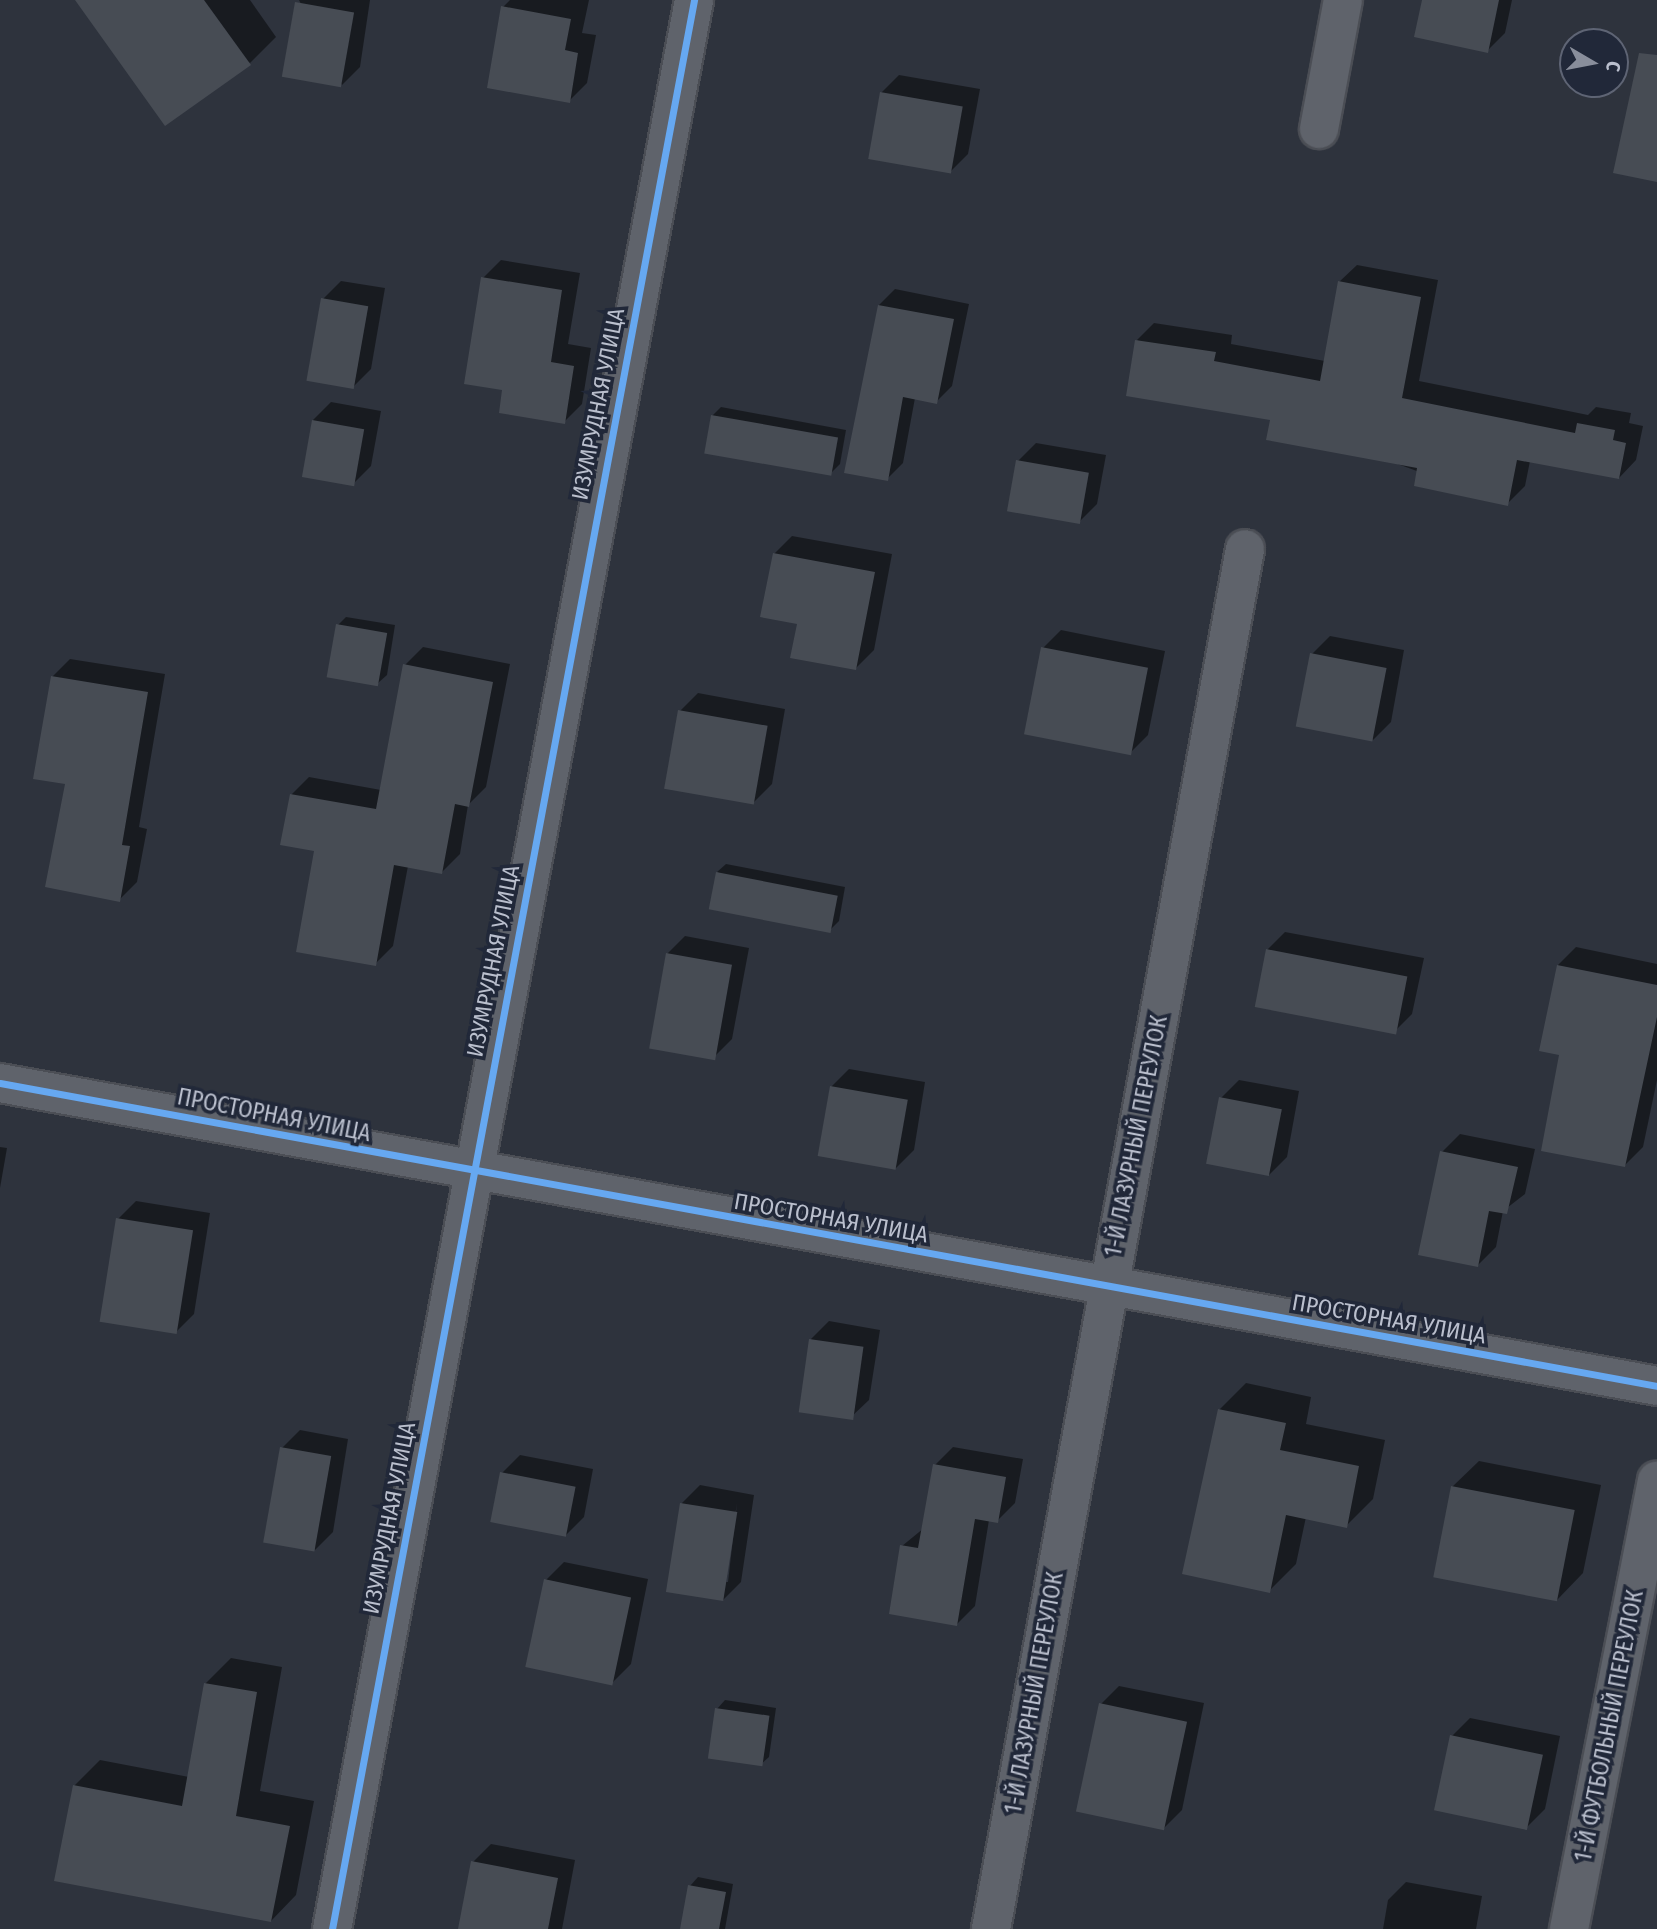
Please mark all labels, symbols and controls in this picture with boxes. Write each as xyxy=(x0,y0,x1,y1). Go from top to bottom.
north arrow xyxy=(1559,28,1629,98)
text: С xyxy=(1601,59,1625,73)
street label: ИЗУМРУДНАЯ УЛИЦА xyxy=(566,306,630,502)
street label: ИЗУМРУДНАЯ УЛИЦА xyxy=(461,863,525,1059)
street label: 1-Й ЛАЗУРНЫЙ ПЕРЕУЛОК xyxy=(1099,1013,1173,1259)
street label: ПРОСТОРНАЯ УЛИЦА xyxy=(175,1083,373,1147)
street label: ПРОСТОРНАЯ УЛИЦА xyxy=(732,1187,930,1249)
street label: ПРОСТОРНАЯ УЛИЦА xyxy=(1290,1288,1488,1350)
street label: ИЗУМРУДНАЯ УЛИЦА xyxy=(357,1420,421,1616)
street label: 1-Й ЛАЗУРНЫЙ ПЕРЕУЛОК xyxy=(999,1570,1069,1816)
street label: 1-Й ФУТБОЛЬНЫЙ ПЕРЕУЛОК xyxy=(1569,1588,1649,1864)

